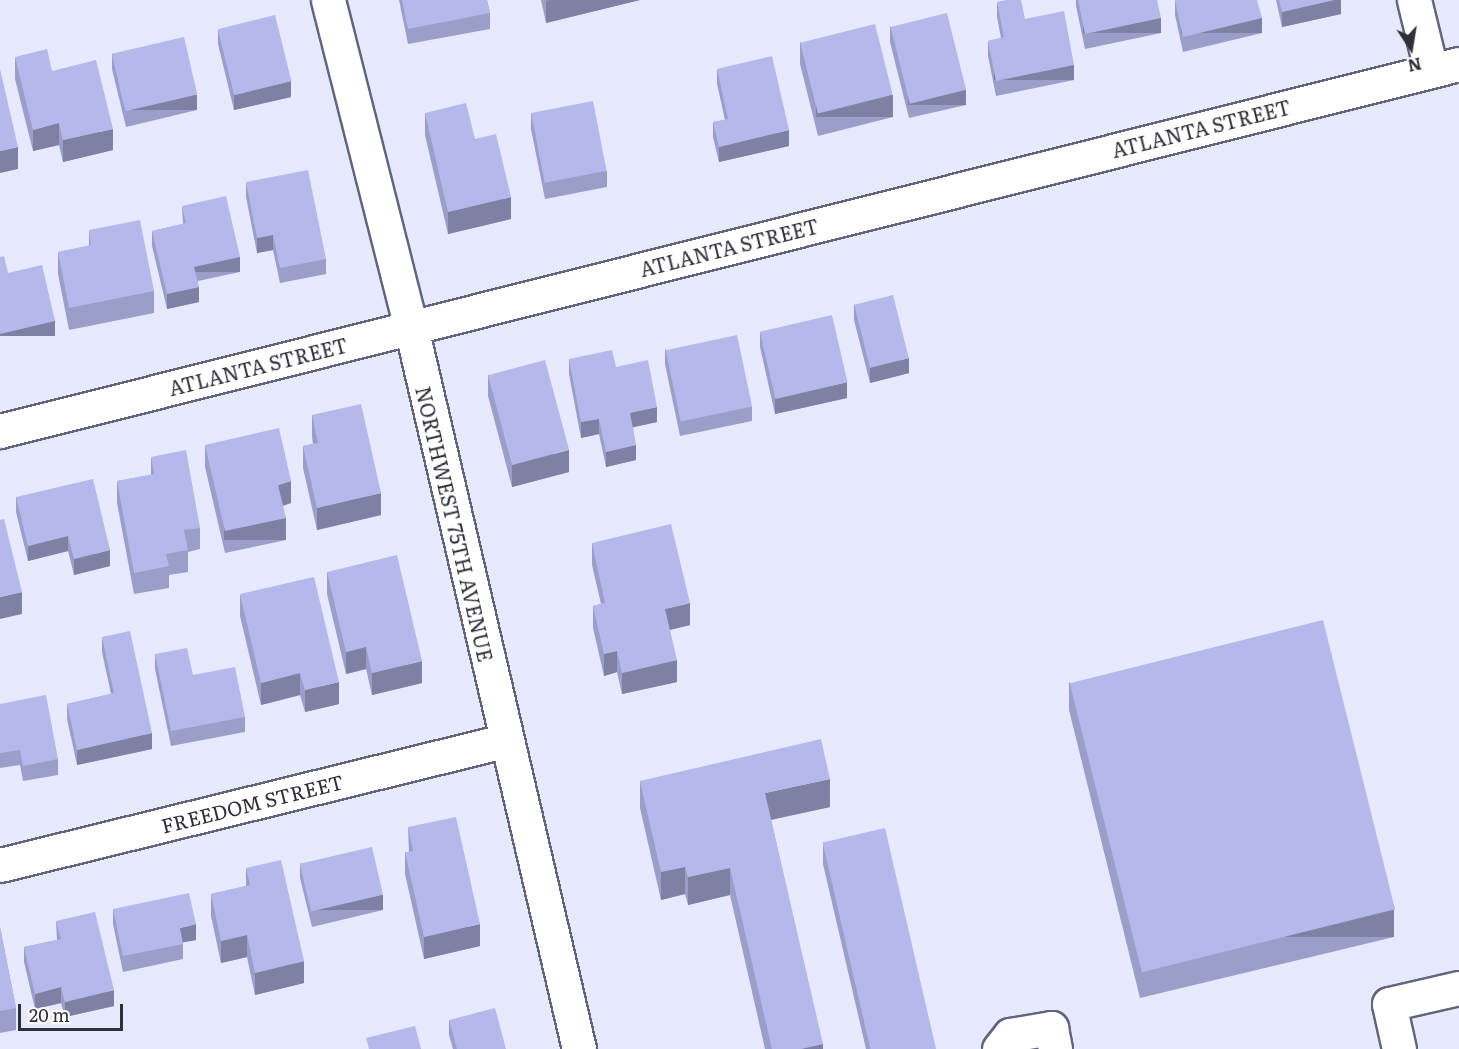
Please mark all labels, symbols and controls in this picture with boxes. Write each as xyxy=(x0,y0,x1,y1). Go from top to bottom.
north arrow xyxy=(1381,18,1441,78)
text: N xyxy=(1406,52,1424,79)
street label: ATLANTA STREET xyxy=(1109,94,1293,162)
street label: ATLANTA STREET xyxy=(637,213,821,281)
street label: ATLANTA STREET xyxy=(166,332,350,400)
street label: NORTHWEST 75TH AVENUE xyxy=(412,384,498,664)
street label: FREEDOM STREET xyxy=(158,769,346,837)
scale bar xyxy=(21,992,126,1030)
text: 20 m xyxy=(29,1001,70,1028)

